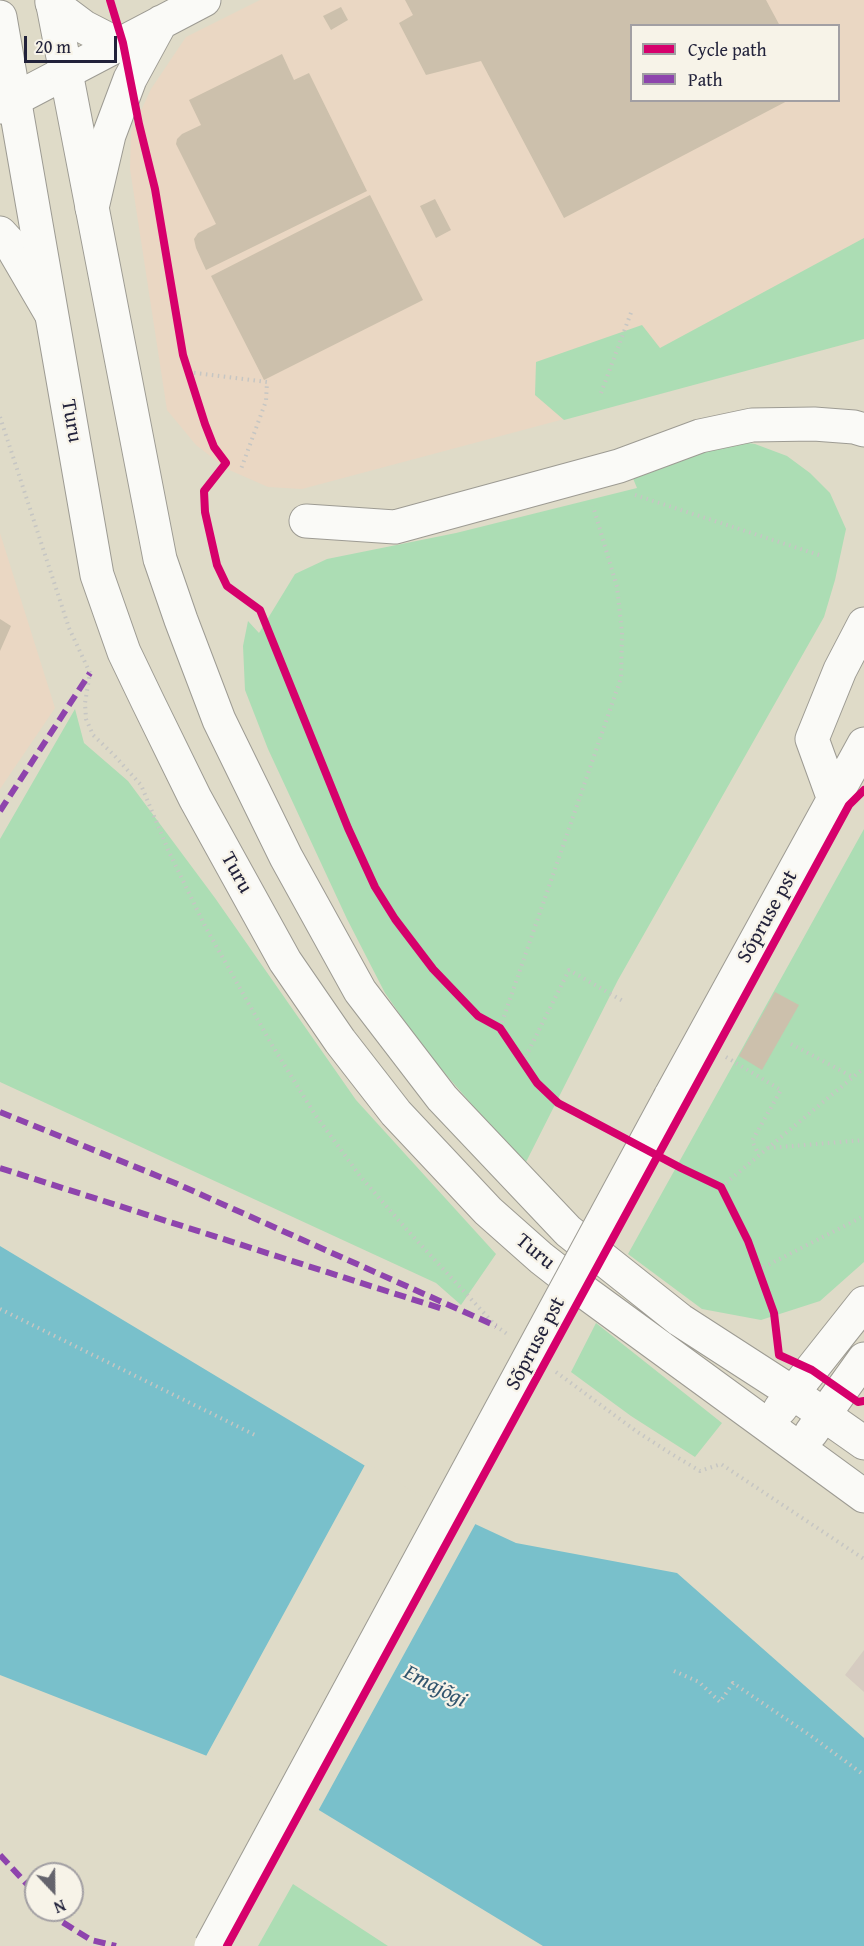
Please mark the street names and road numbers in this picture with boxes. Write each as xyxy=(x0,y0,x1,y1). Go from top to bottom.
street label: Turu xyxy=(55,398,87,444)
street label: Turu xyxy=(215,848,257,898)
street label: Sõpruse pst xyxy=(732,866,804,968)
street label: Turu xyxy=(510,1228,560,1276)
street label: Sõpruse pst xyxy=(501,1293,571,1395)

